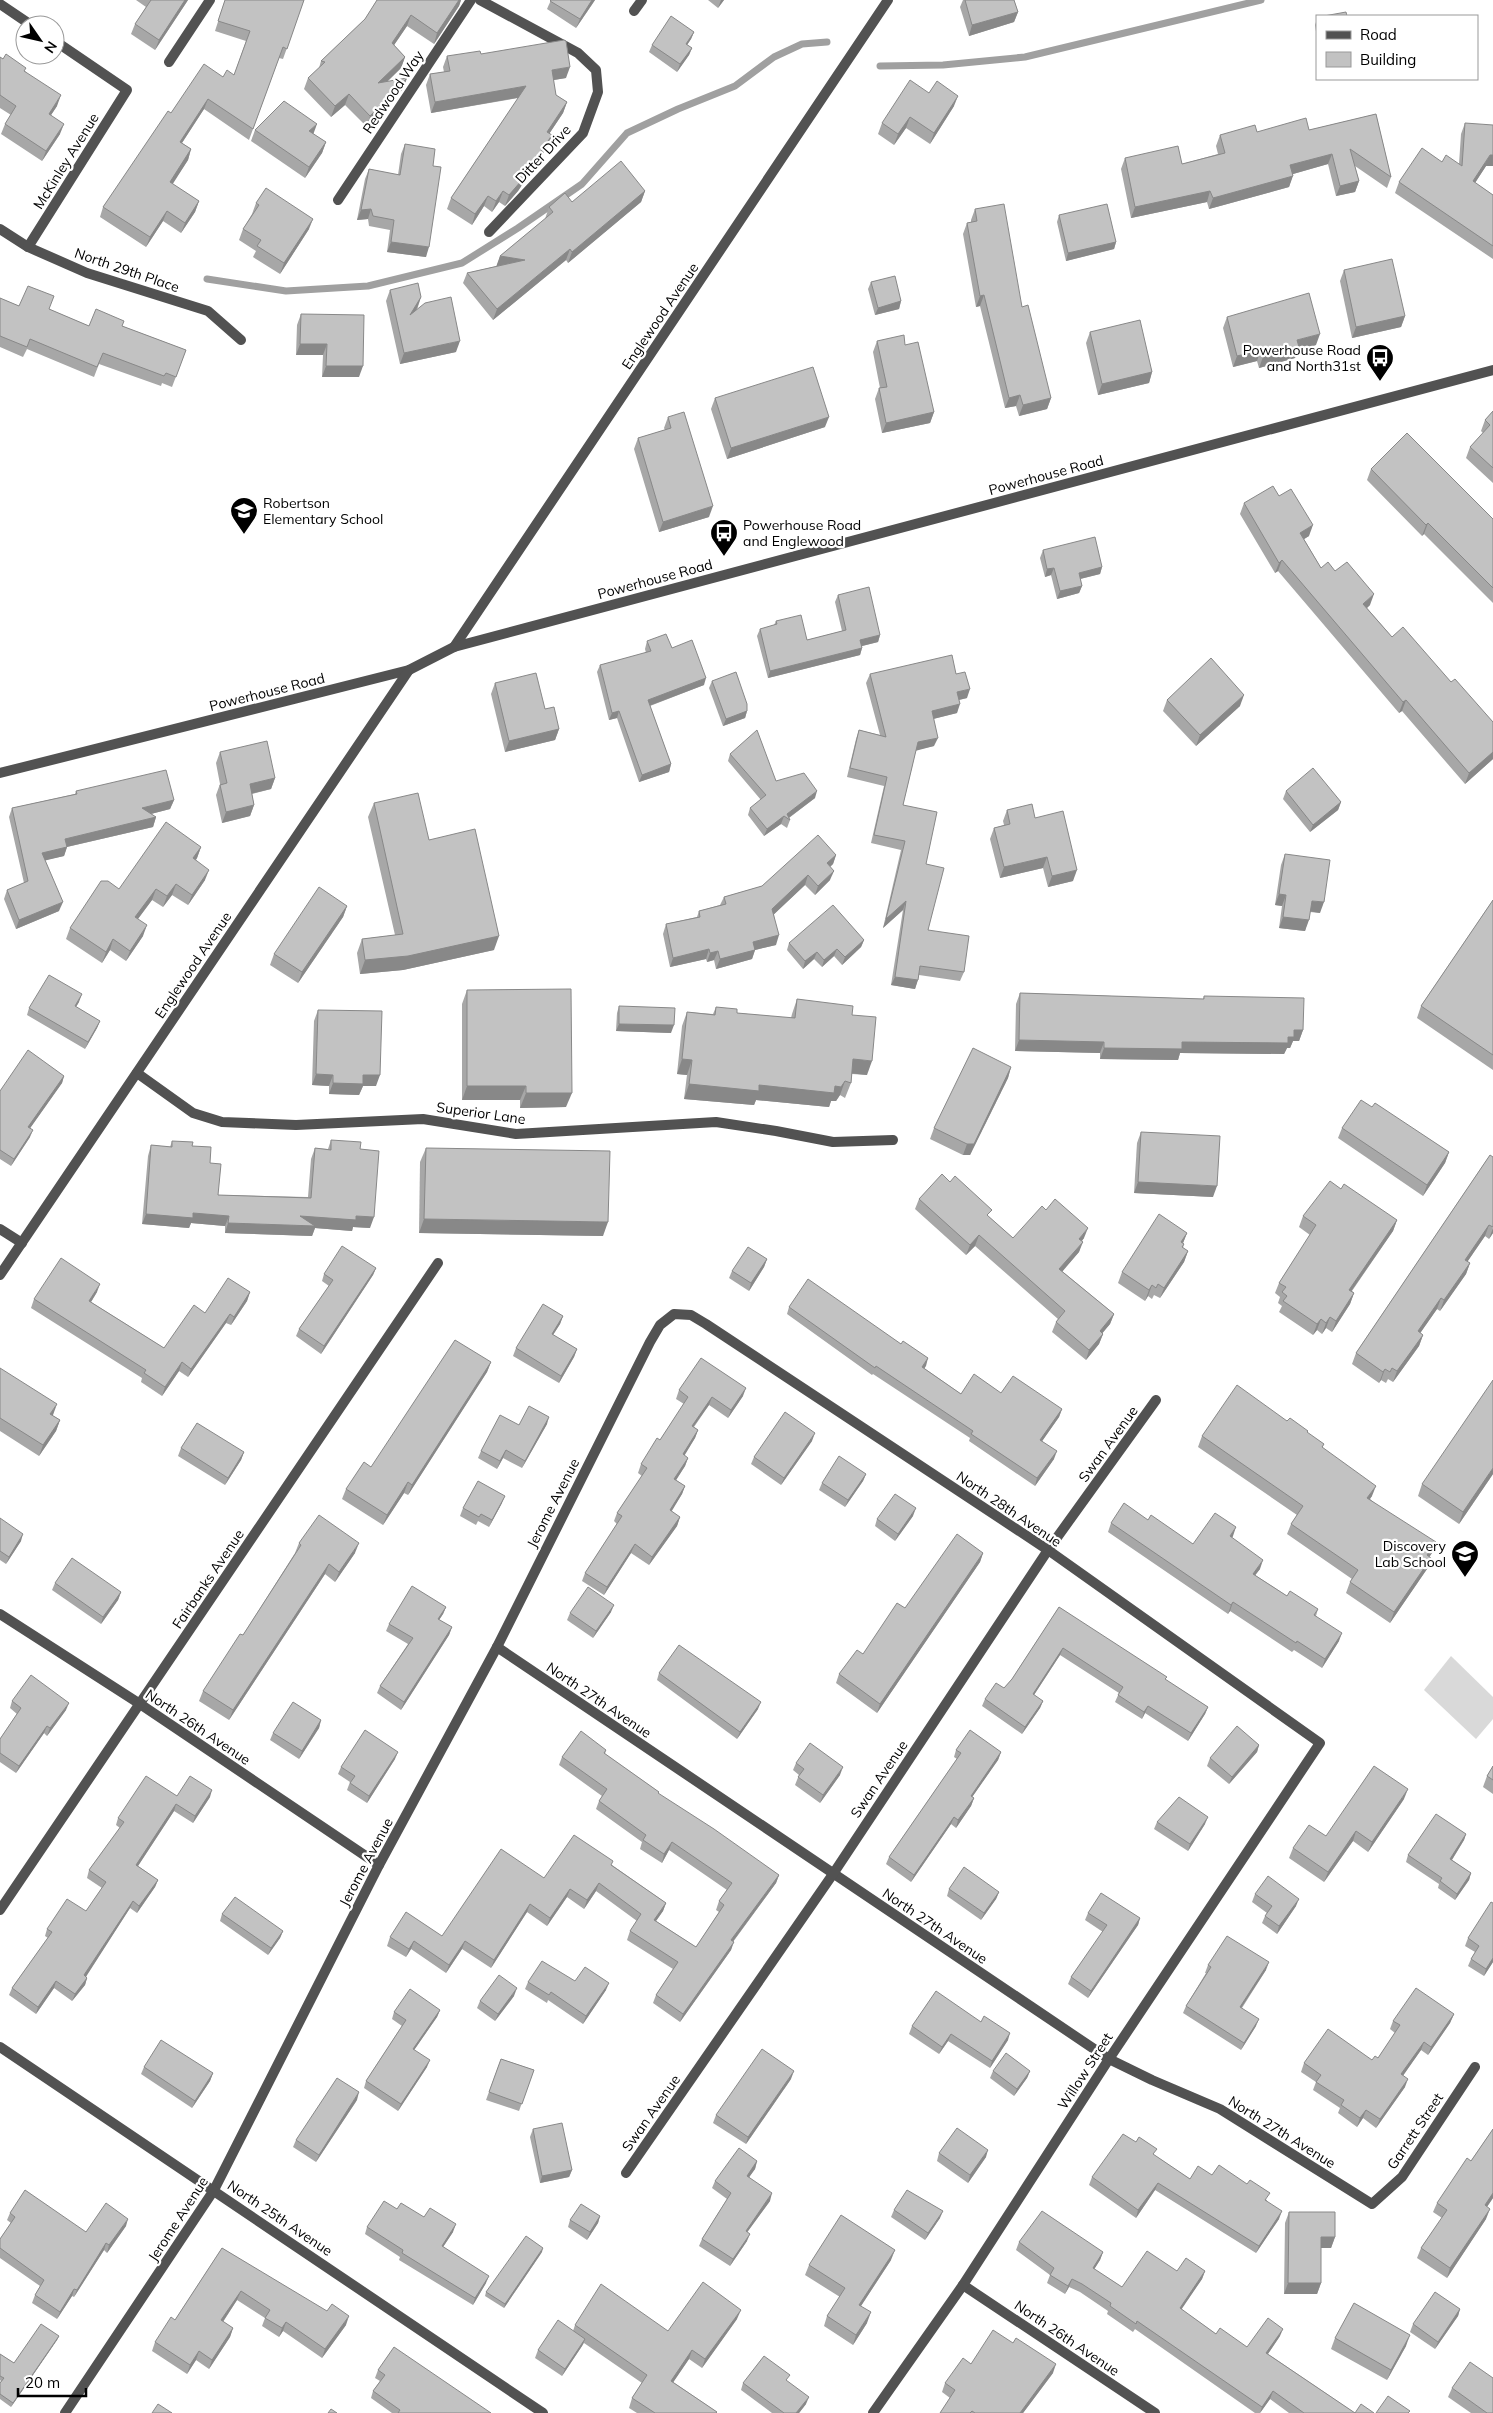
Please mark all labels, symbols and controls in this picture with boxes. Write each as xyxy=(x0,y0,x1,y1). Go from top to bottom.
north arrow xyxy=(15,15,65,65)
legend xyxy=(1316,15,1478,80)
text: Road xyxy=(1360,25,1397,44)
text: N xyxy=(40,38,61,57)
street label: Redwood Way xyxy=(359,47,428,137)
text: Building xyxy=(1360,50,1416,69)
street label: McKinley Avenue xyxy=(29,110,103,212)
street label: Ditter Drive xyxy=(511,121,575,187)
street label: North 29th Place xyxy=(72,244,182,296)
street label: Englewood Avenue xyxy=(618,259,702,373)
place label: Powerhouse Road and North31st xyxy=(1243,341,1361,375)
bus stop icon: Powerhouse Road and North31st xyxy=(1365,343,1395,382)
street label: Powerhouse Road xyxy=(987,451,1105,499)
place label: Robertson Elementary School xyxy=(263,494,383,528)
school or university icon: Robertson Elementary School xyxy=(229,496,259,535)
place label: Powerhouse Road and Englewood xyxy=(743,516,861,550)
bus stop icon: Powerhouse Road and Englewood xyxy=(709,518,739,557)
street label: Powerhouse Road xyxy=(596,555,714,603)
street label: Powerhouse Road xyxy=(207,669,327,715)
street label: Englewood Avenue xyxy=(151,908,235,1022)
street label: Superior Lane xyxy=(435,1098,527,1128)
street label: Swan Avenue xyxy=(1074,1402,1142,1486)
street label: Jerome Avenue xyxy=(523,1455,583,1551)
street label: North 28th Avenue xyxy=(953,1467,1065,1551)
street label: Fairbanks Avenue xyxy=(168,1526,248,1632)
place label: Discovery Lab School xyxy=(1375,1537,1447,1571)
school or university icon: Discovery Lab School xyxy=(1450,1539,1480,1578)
street label: North 27th Avenue xyxy=(543,1658,655,1742)
street label: North 26th Avenue xyxy=(142,1685,254,1769)
street label: Swan Avenue xyxy=(846,1737,912,1821)
street label: Jerome Avenue xyxy=(335,1815,397,1909)
street label: North 27th Avenue xyxy=(879,1884,991,1968)
street label: Willow Street xyxy=(1053,2029,1117,2113)
street label: Swan Avenue xyxy=(618,2071,684,2155)
street label: Garrett Street xyxy=(1383,2089,1447,2173)
street label: North 27th Avenue xyxy=(1225,2092,1339,2172)
street label: Jerome Avenue xyxy=(144,2173,212,2265)
street label: North 25th Avenue xyxy=(224,2176,336,2260)
street label: North 26th Avenue xyxy=(1011,2296,1123,2380)
scale bar xyxy=(18,2366,85,2398)
text: 20 m xyxy=(25,2373,60,2392)

